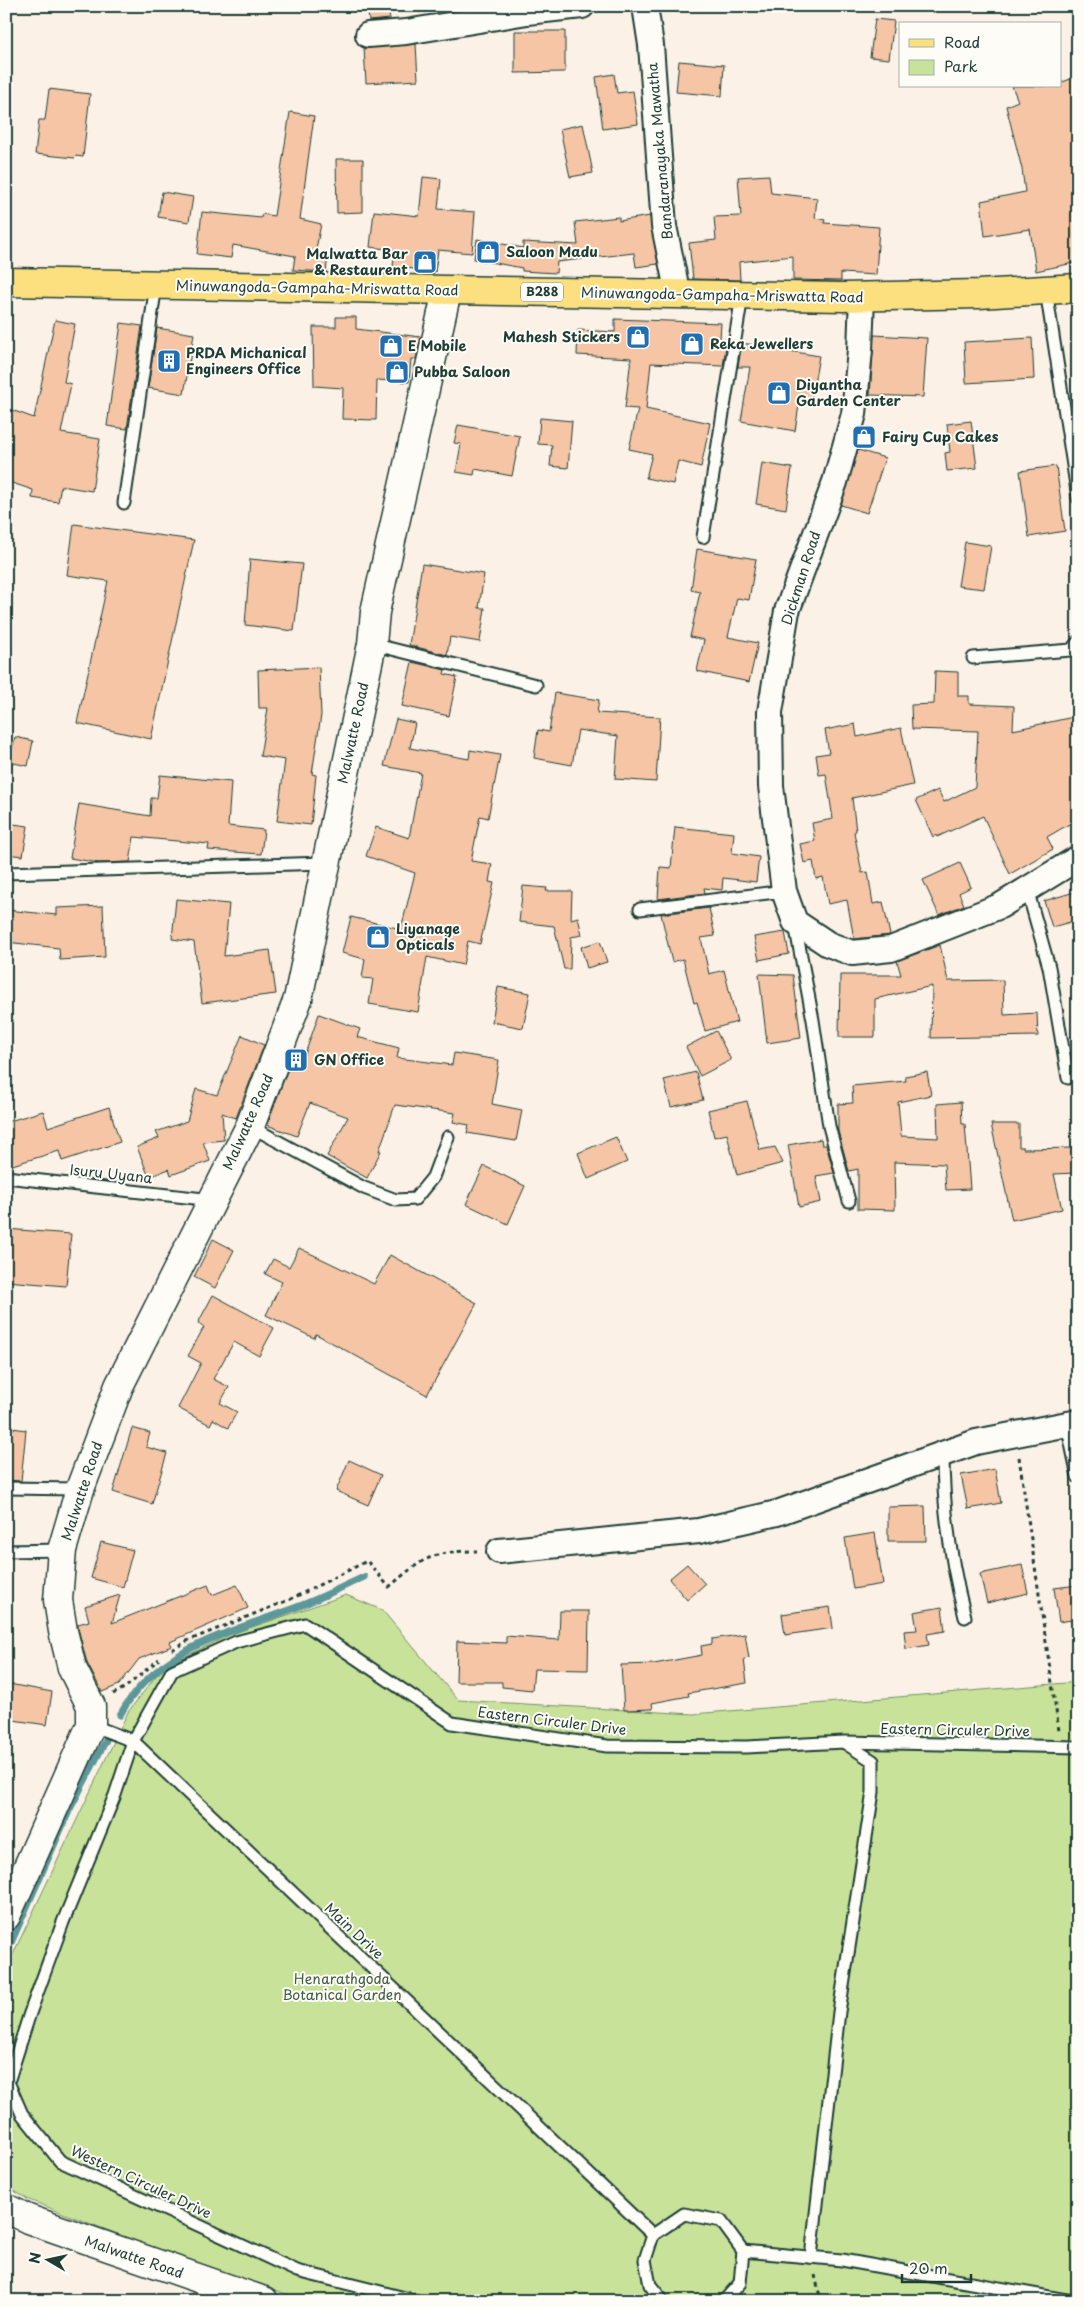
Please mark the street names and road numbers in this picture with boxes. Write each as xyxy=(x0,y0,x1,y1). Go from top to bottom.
street label: Bandaranayaka Mawatha xyxy=(641,62,678,240)
street label: Minuwangoda-Gampaha-Mriswatta Road xyxy=(176,275,458,300)
road number: B288 xyxy=(521,282,563,302)
street label: Minuwangoda-Gampaha-Mriswatta Road xyxy=(581,282,863,307)
street label: Dickman Road xyxy=(775,528,826,627)
street label: Malwatte Road xyxy=(331,680,374,786)
street label: Malwatte Road xyxy=(217,1070,278,1173)
street label: Isuru Uyana xyxy=(69,1159,154,1188)
street label: Malwatte Road xyxy=(56,1438,107,1543)
street label: Eastern Circuler Drive xyxy=(477,1701,627,1740)
street label: Eastern Circuler Drive xyxy=(880,1718,1030,1741)
street label: Main Drive xyxy=(320,1898,389,1964)
street label: Western Circuler Drive xyxy=(67,2140,215,2223)
street label: Malwatte Road xyxy=(82,2230,186,2283)

